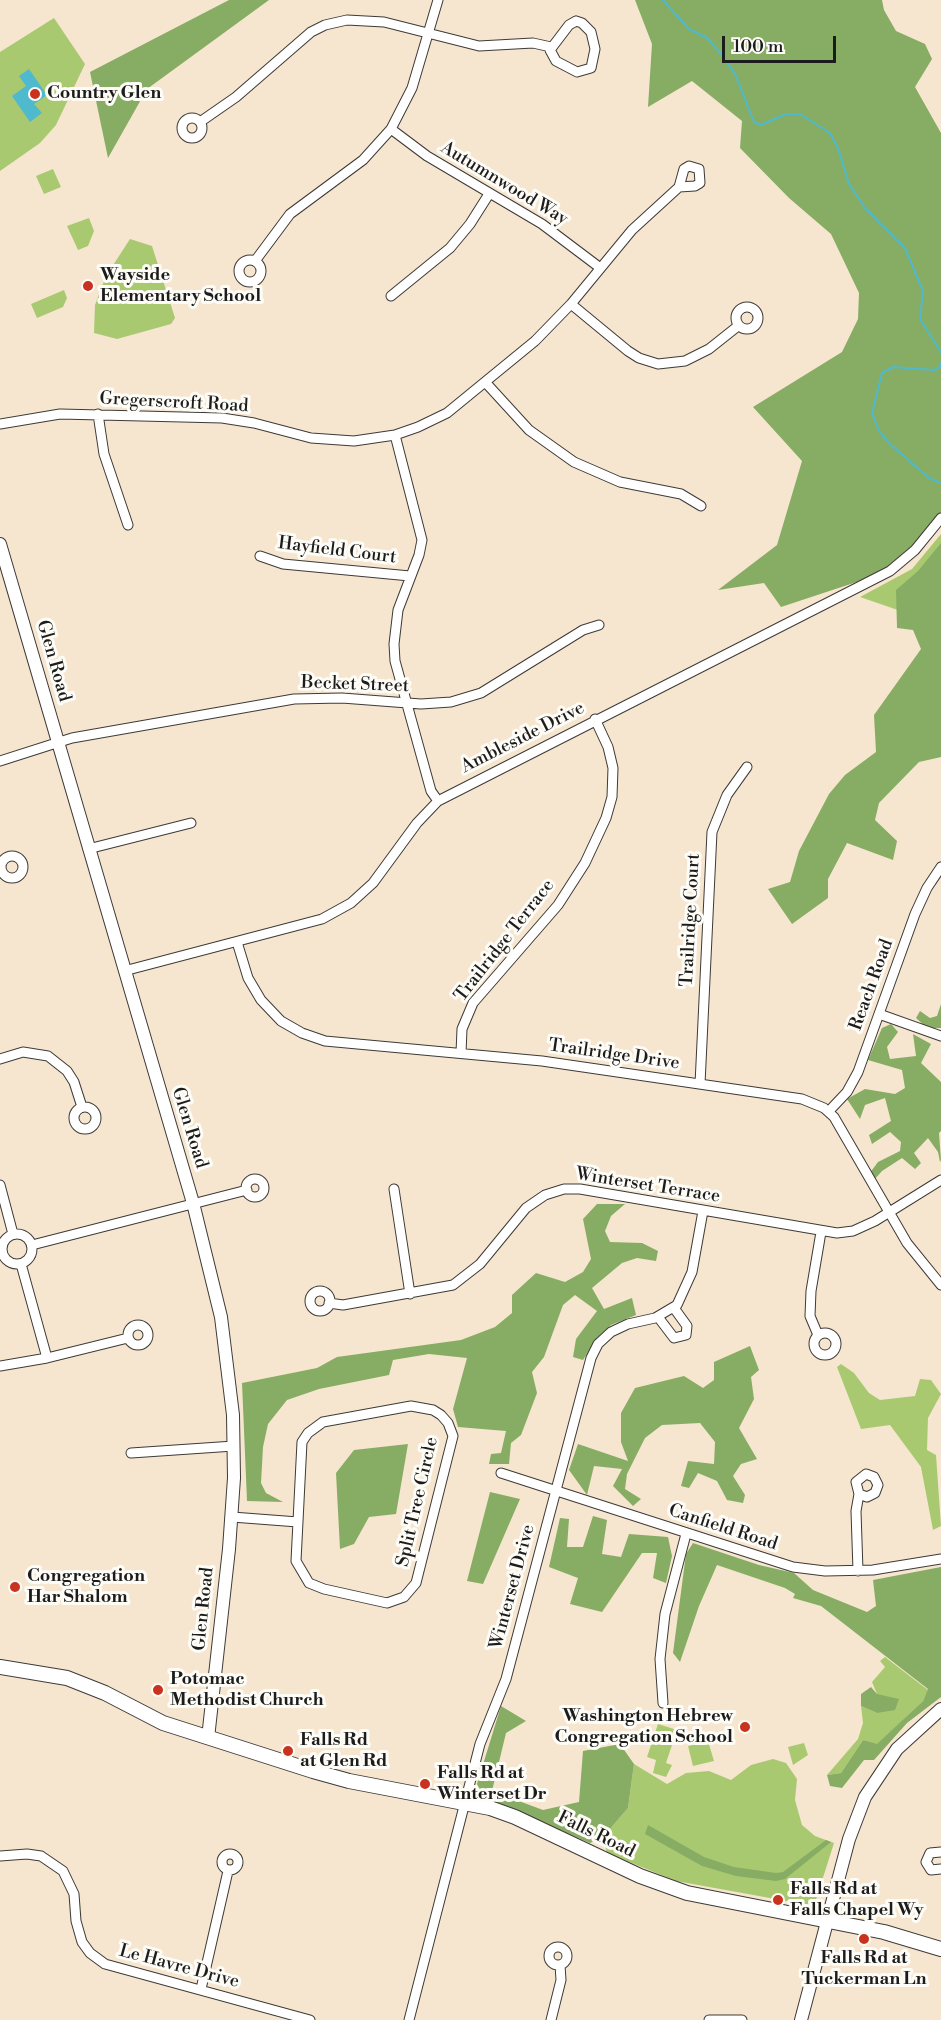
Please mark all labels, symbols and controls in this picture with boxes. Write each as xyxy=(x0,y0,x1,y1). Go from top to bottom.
scale bar xyxy=(725,24,839,62)
text: 100 m xyxy=(733,35,784,58)
place label: Country Glen xyxy=(47,83,161,105)
marker: Country Glen xyxy=(28,87,42,101)
street label: Autumnwood Way xyxy=(436,137,572,231)
place label: Wayside Elementary School xyxy=(100,265,261,308)
marker: Wayside Elementary School xyxy=(81,279,95,293)
street label: Gregerscroft Road xyxy=(99,388,249,418)
street label: Hayfield Court xyxy=(277,533,397,569)
street label: Glen Road xyxy=(31,618,75,704)
street label: Becket Street xyxy=(301,672,409,698)
street label: Ambleside Drive xyxy=(458,698,588,778)
street label: Trailridge Court xyxy=(677,853,705,987)
street label: Trailridge Terrace xyxy=(450,875,560,1007)
street label: Reach Road xyxy=(846,936,898,1034)
street label: Trailridge Drive xyxy=(547,1035,681,1075)
street label: Glen Road xyxy=(166,1085,212,1171)
street label: Winterset Terrace xyxy=(574,1164,722,1208)
street label: Split Tree Circle xyxy=(393,1435,443,1569)
street label: Canfield Road xyxy=(666,1500,780,1556)
street label: Winterset Drive xyxy=(486,1522,540,1652)
place label: Congregation Har Shalom xyxy=(27,1566,145,1608)
street label: Glen Road xyxy=(189,1566,219,1652)
marker: Congregation Har Shalom xyxy=(8,1580,22,1594)
place label: Potomac Methodist Church xyxy=(170,1669,324,1712)
marker: Potomac Methodist Church xyxy=(151,1683,165,1697)
place label: Washington Hebrew Congregation School xyxy=(554,1706,733,1748)
marker: Washington Hebrew Congregation School xyxy=(738,1720,752,1734)
place label: Falls Rd at Glen Rd xyxy=(300,1730,387,1772)
marker: Falls Rd at Glen Rd xyxy=(281,1744,295,1758)
place label: Falls Rd at Winterset Dr xyxy=(437,1763,547,1806)
marker: Falls Rd at Winterset Dr xyxy=(418,1777,432,1791)
street label: Falls Road xyxy=(554,1807,638,1863)
place label: Falls Rd at Falls Chapel Wy xyxy=(790,1879,924,1922)
marker: Falls Rd at Falls Chapel Wy xyxy=(771,1893,785,1907)
marker: Falls Rd at Tuckerman Ln xyxy=(857,1932,871,1946)
street label: Le Havre Drive xyxy=(117,1941,241,1993)
place label: Falls Rd at Tuckerman Ln xyxy=(802,1948,926,1990)

